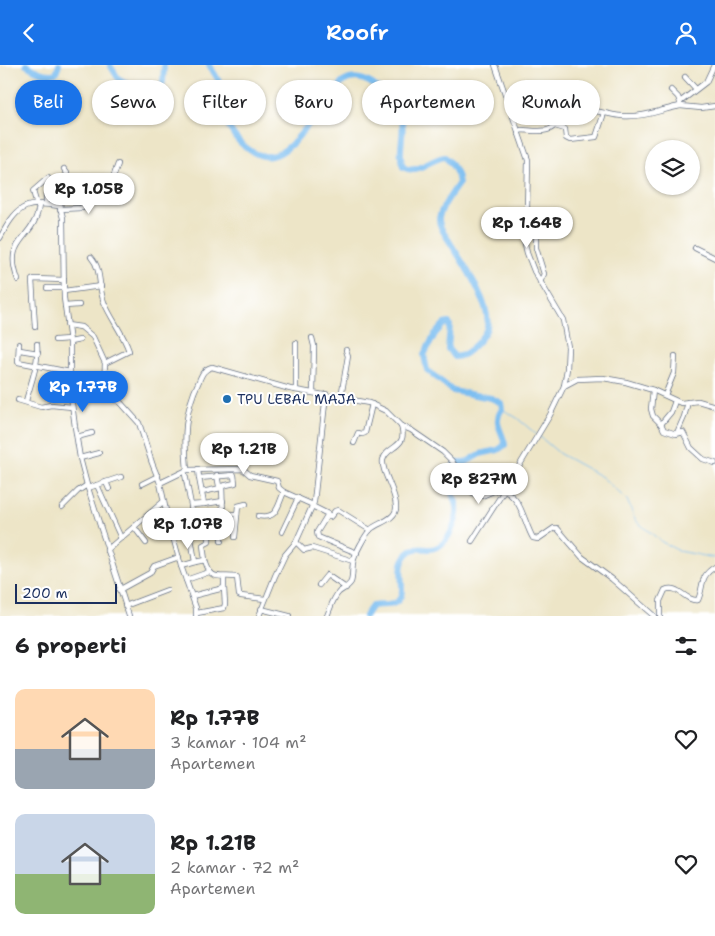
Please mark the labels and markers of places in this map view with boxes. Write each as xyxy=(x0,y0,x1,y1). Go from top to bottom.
pin: Rp 1.05B xyxy=(37,173,141,215)
pin: Rp 1.64B xyxy=(475,207,579,249)
pin: Rp 1.77B xyxy=(31,371,135,413)
place label: TPU LEBAL MAJA xyxy=(237,390,356,408)
marker: TPU LEBAL MAJA xyxy=(221,393,233,405)
pin: Rp 1.21B xyxy=(192,433,296,475)
pin: Rp 827M xyxy=(433,463,525,505)
pin: Rp 1.07B xyxy=(136,507,240,550)

